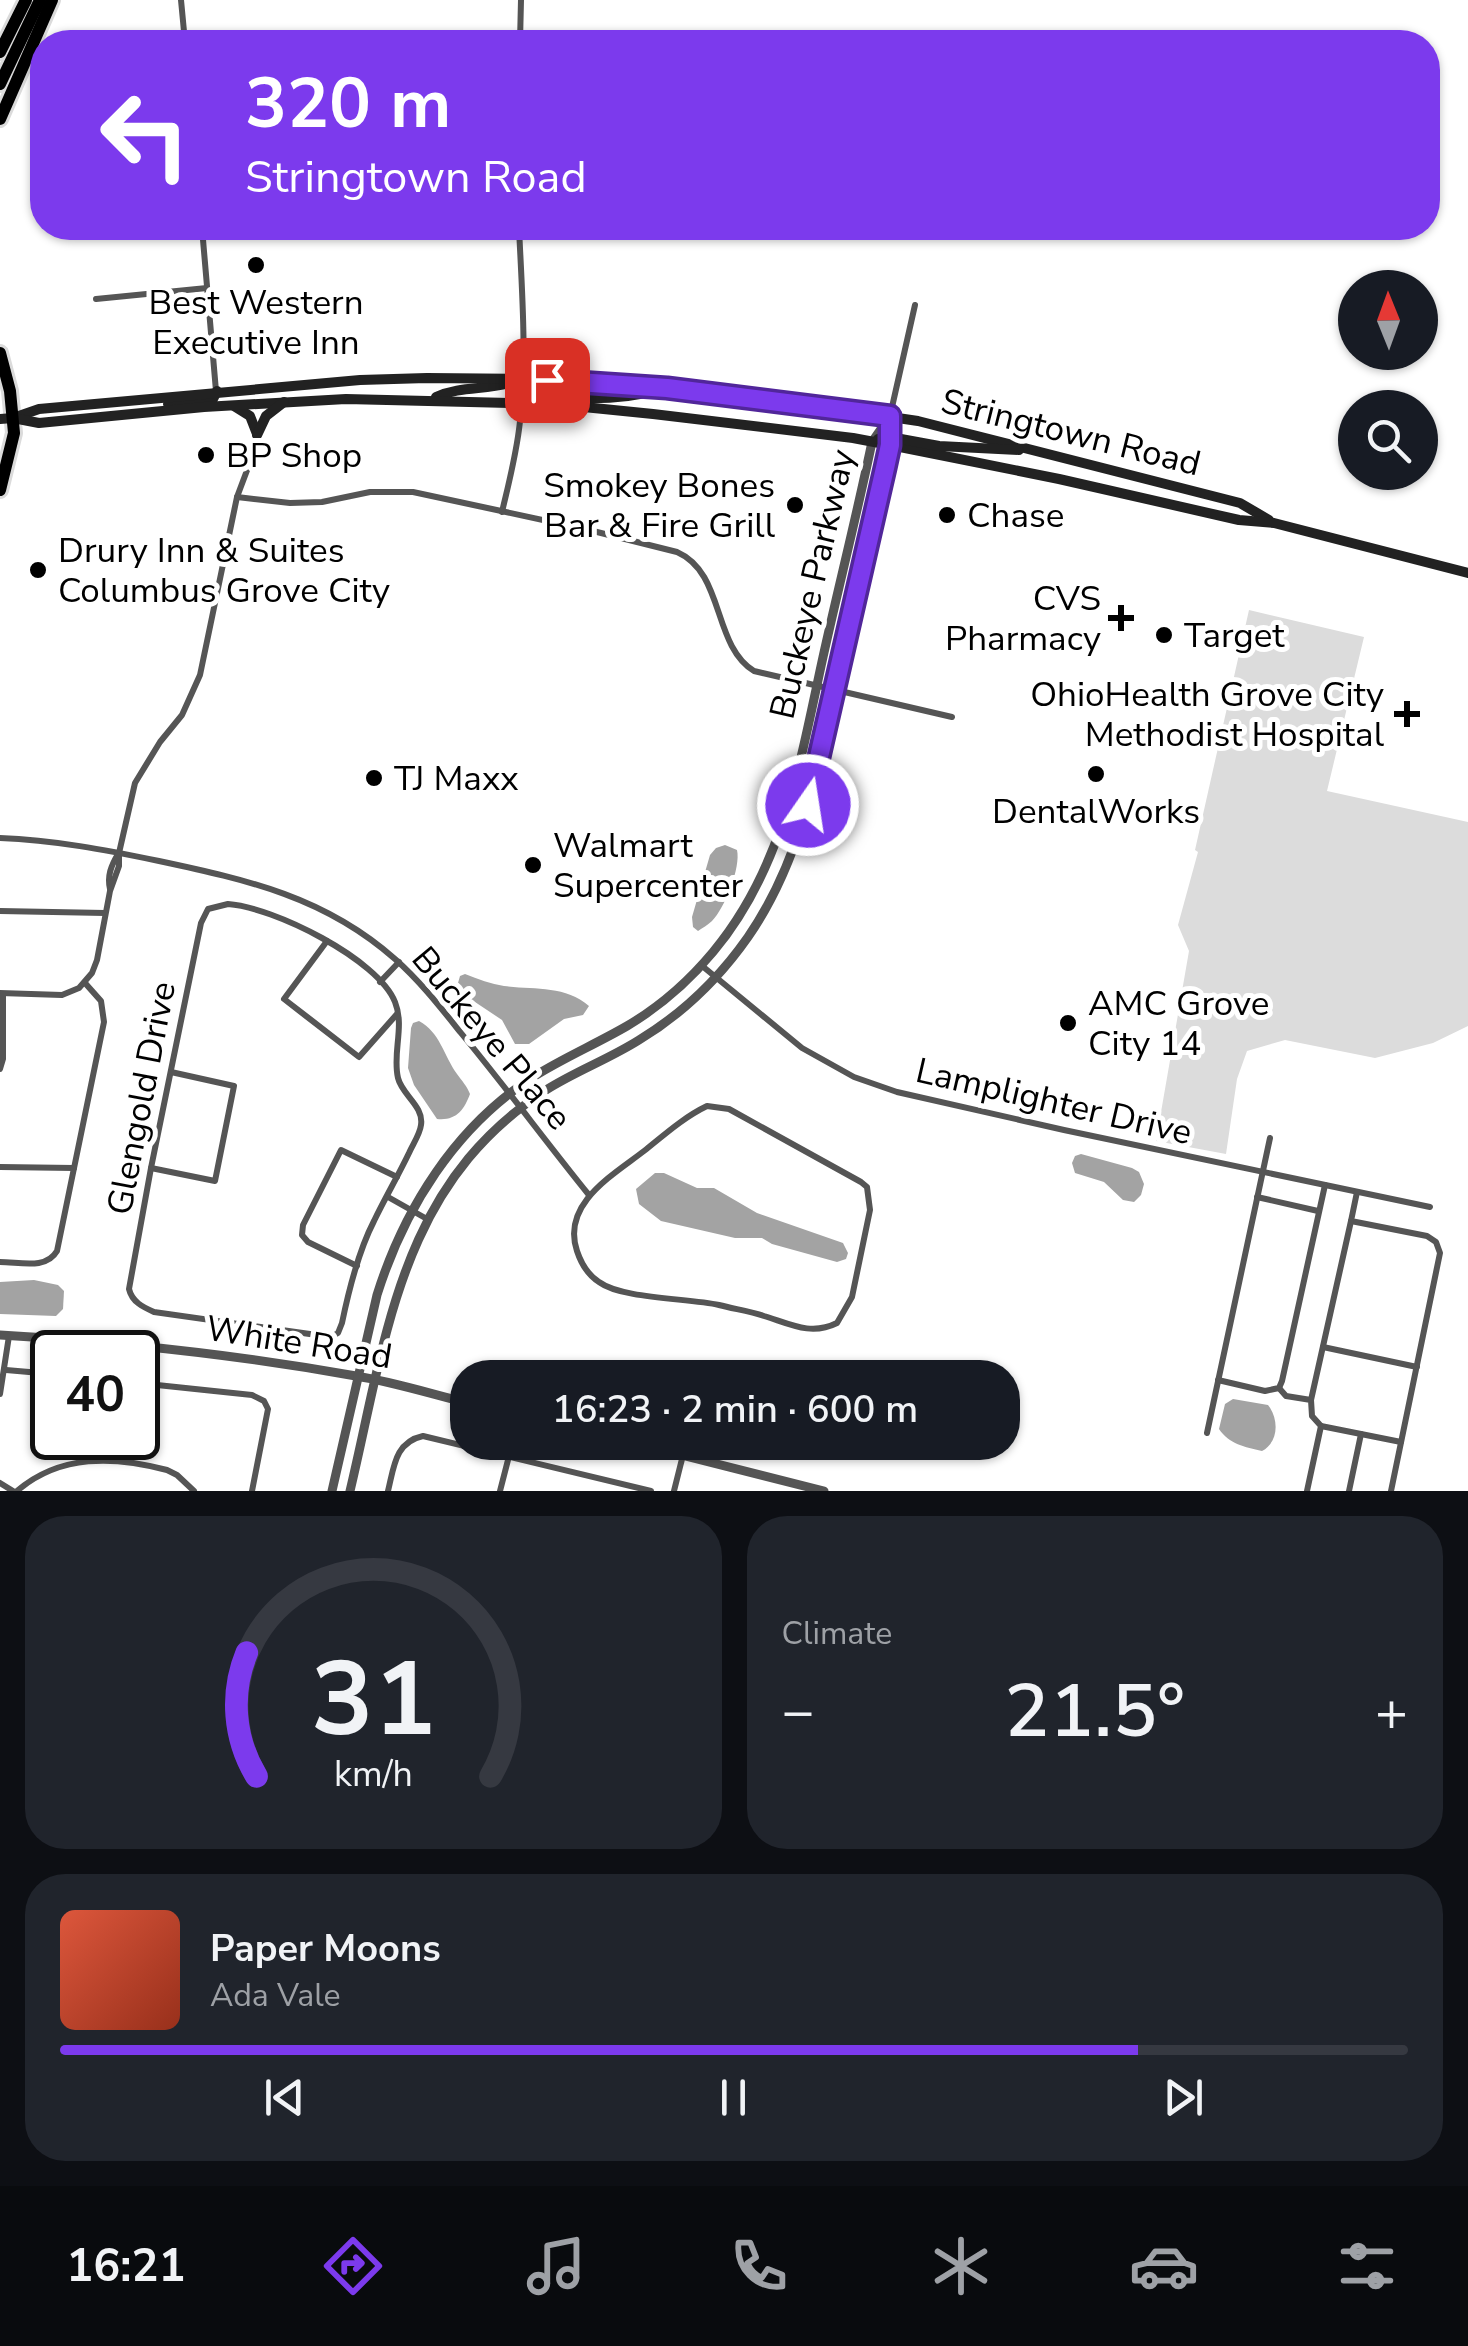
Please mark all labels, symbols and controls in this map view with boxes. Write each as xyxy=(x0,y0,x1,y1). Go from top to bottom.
text: 320 m xyxy=(245,56,451,152)
icon: left xyxy=(80,70,210,200)
text: Stringtown Road xyxy=(245,147,587,208)
marker: Best Western Executive Inn xyxy=(245,254,267,276)
north arrow xyxy=(1338,270,1438,370)
map controls xyxy=(1338,270,1438,490)
place label: Best Western Executive Inn xyxy=(148,279,364,366)
pin xyxy=(505,338,590,423)
icon: arrive xyxy=(520,353,575,408)
street label: Stringtown Road xyxy=(936,378,1206,487)
button: search xyxy=(1338,390,1438,490)
place label: BP Shop xyxy=(226,432,362,479)
marker: BP Shop xyxy=(195,444,217,466)
street label: Buckeye Parkway xyxy=(759,445,866,723)
place label: Smokey Bones Bar & Fire Grill xyxy=(543,462,776,549)
place label: Chase xyxy=(967,492,1064,539)
marker: Smokey Bones Bar & Fire Grill xyxy=(784,494,806,516)
marker: Chase xyxy=(936,504,958,526)
place label: Drury Inn & Suites Columbus Grove City xyxy=(58,527,390,614)
marker: Drury Inn & Suites Columbus Grove City xyxy=(27,559,49,581)
place label: CVS Pharmacy xyxy=(945,575,1101,662)
marker: CVS Pharmacy xyxy=(1110,607,1132,629)
place label: Target xyxy=(1184,612,1285,659)
marker: Target xyxy=(1153,624,1175,646)
place label: OhioHealth Grove City Methodist Hospital xyxy=(1030,671,1385,758)
marker: OhioHealth Grove City Methodist Hospital xyxy=(1394,701,1420,727)
position arrow xyxy=(756,753,860,857)
place label: TJ Maxx xyxy=(394,755,519,802)
marker: DentalWorks xyxy=(1085,763,1107,785)
marker: TJ Maxx xyxy=(363,767,385,789)
place label: DentalWorks xyxy=(992,788,1200,835)
place label: Walmart Supercenter xyxy=(553,822,744,909)
marker: Walmart Supercenter xyxy=(522,854,544,876)
street label: Buckeye Place xyxy=(401,937,582,1140)
street label: Glengold Drive xyxy=(96,977,187,1219)
place label: AMC Grove City 14 xyxy=(1088,980,1269,1067)
marker: AMC Grove City 14 xyxy=(1057,1012,1079,1034)
street label: Lamplighter Drive xyxy=(911,1047,1197,1156)
street label: White Road xyxy=(203,1305,395,1380)
speed limit sign: 40 xyxy=(30,1330,160,1460)
text: 16:23 · 2 min · 600 m xyxy=(552,1384,918,1435)
text: Climate xyxy=(782,1612,892,1655)
text: 31 xyxy=(311,1629,436,1771)
text: 21.5° xyxy=(1004,1660,1185,1762)
text: − xyxy=(782,1674,815,1749)
text: + xyxy=(1375,1674,1408,1749)
text: km/h xyxy=(334,1750,413,1799)
text: Paper Moons xyxy=(210,1923,441,1974)
text: Ada Vale xyxy=(210,1974,341,2017)
icon: previous xyxy=(257,2070,312,2125)
icon: pause xyxy=(706,2070,761,2125)
icon: next xyxy=(1156,2070,1211,2125)
icon: directions xyxy=(318,2231,388,2301)
icon: music xyxy=(521,2231,591,2301)
icon: phone xyxy=(724,2231,794,2301)
icon: climate xyxy=(926,2231,996,2301)
icon: car xyxy=(1129,2231,1199,2301)
icon: filters xyxy=(1332,2231,1402,2301)
text: 16:21 xyxy=(66,2236,186,2297)

